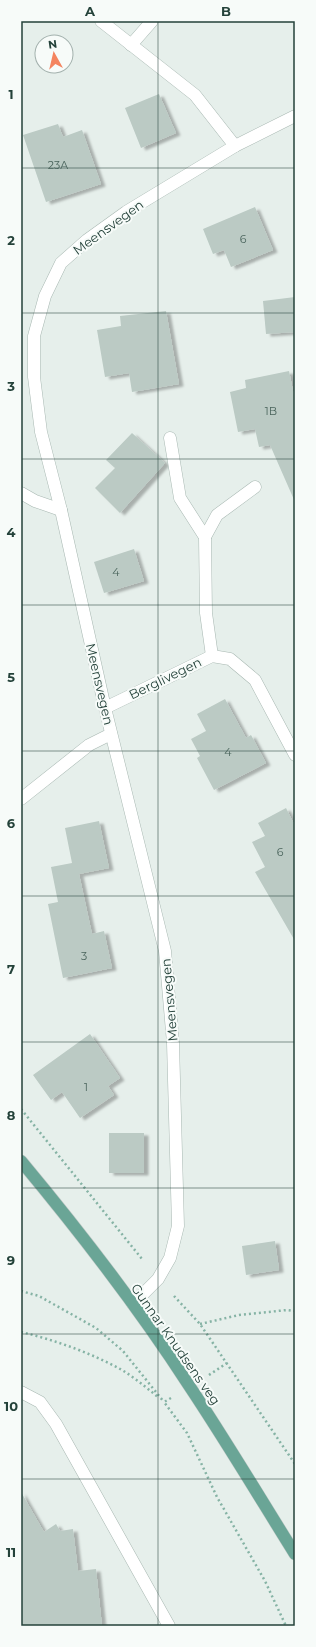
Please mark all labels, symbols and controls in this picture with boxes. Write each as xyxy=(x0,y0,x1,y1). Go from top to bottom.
text: A xyxy=(84,3,96,19)
text: B xyxy=(221,3,231,19)
north arrow xyxy=(34,34,74,74)
text: N xyxy=(47,37,58,52)
text: 1 xyxy=(8,86,14,102)
house number: 23A xyxy=(48,158,68,172)
street label: Meensvegen xyxy=(70,196,146,258)
text: 2 xyxy=(7,232,15,248)
house number: 6 xyxy=(240,232,247,246)
text: 3 xyxy=(6,378,15,394)
house number: 1B xyxy=(265,404,277,418)
text: 4 xyxy=(7,524,16,540)
house number: 4 xyxy=(112,565,120,579)
street label: Meensvegen xyxy=(83,642,117,726)
street label: Berglivegen xyxy=(126,654,204,702)
text: 5 xyxy=(7,669,15,685)
house number: 4 xyxy=(224,745,232,759)
text: 6 xyxy=(7,815,16,831)
house number: 6 xyxy=(277,845,284,859)
house number: 3 xyxy=(81,949,87,963)
street label: Meensvegen xyxy=(157,958,181,1042)
text: 7 xyxy=(7,961,15,977)
house number: 1 xyxy=(84,1080,88,1094)
text: 8 xyxy=(7,1107,16,1123)
text: 9 xyxy=(7,1252,15,1268)
street label: Gunnar Knudsens veg xyxy=(128,1280,224,1408)
text: 10 xyxy=(4,1398,18,1414)
text: 11 xyxy=(6,1544,16,1560)

